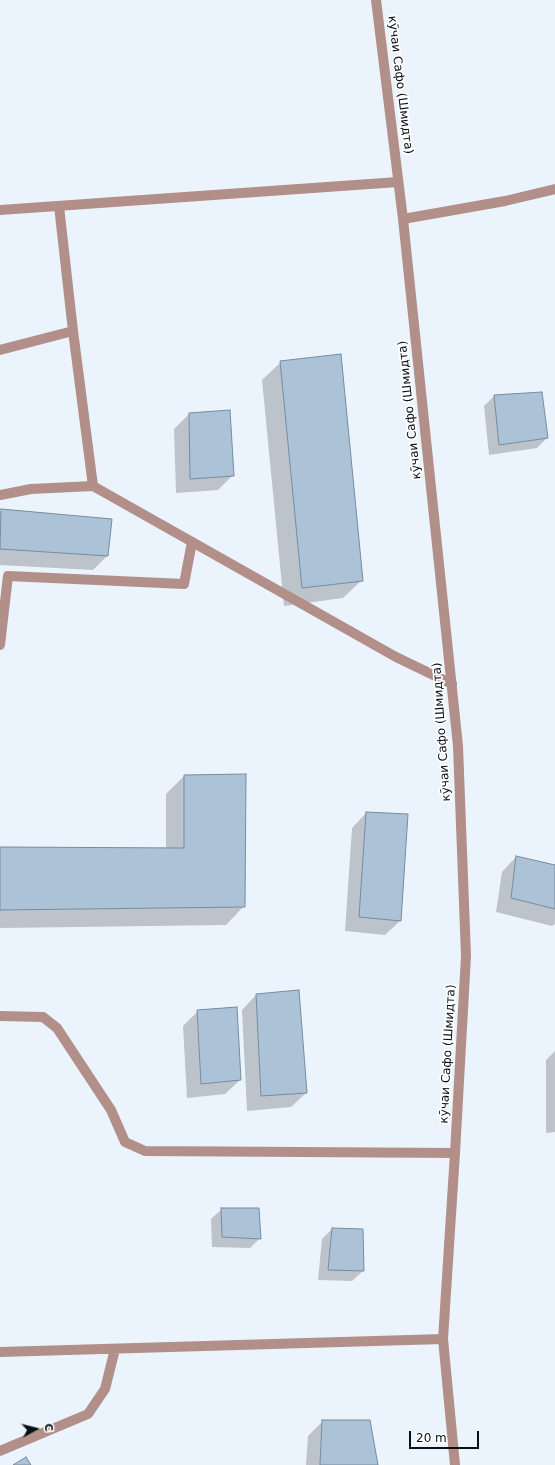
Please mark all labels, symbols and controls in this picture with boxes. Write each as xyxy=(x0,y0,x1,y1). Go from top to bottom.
street label: кӯчаи Сафо (Шмидта) xyxy=(384,15,416,155)
street label: кӯчаи Сафо (Шмидта) xyxy=(396,340,424,480)
street label: кӯчаи Сафо (Шмидта) xyxy=(430,662,454,802)
street label: кӯчаи Сафо (Шмидта) xyxy=(437,984,459,1124)
north arrow xyxy=(16,1409,56,1449)
text: С xyxy=(41,1423,55,1432)
scale bar xyxy=(411,1423,481,1449)
text: 20 m xyxy=(416,1431,447,1445)

